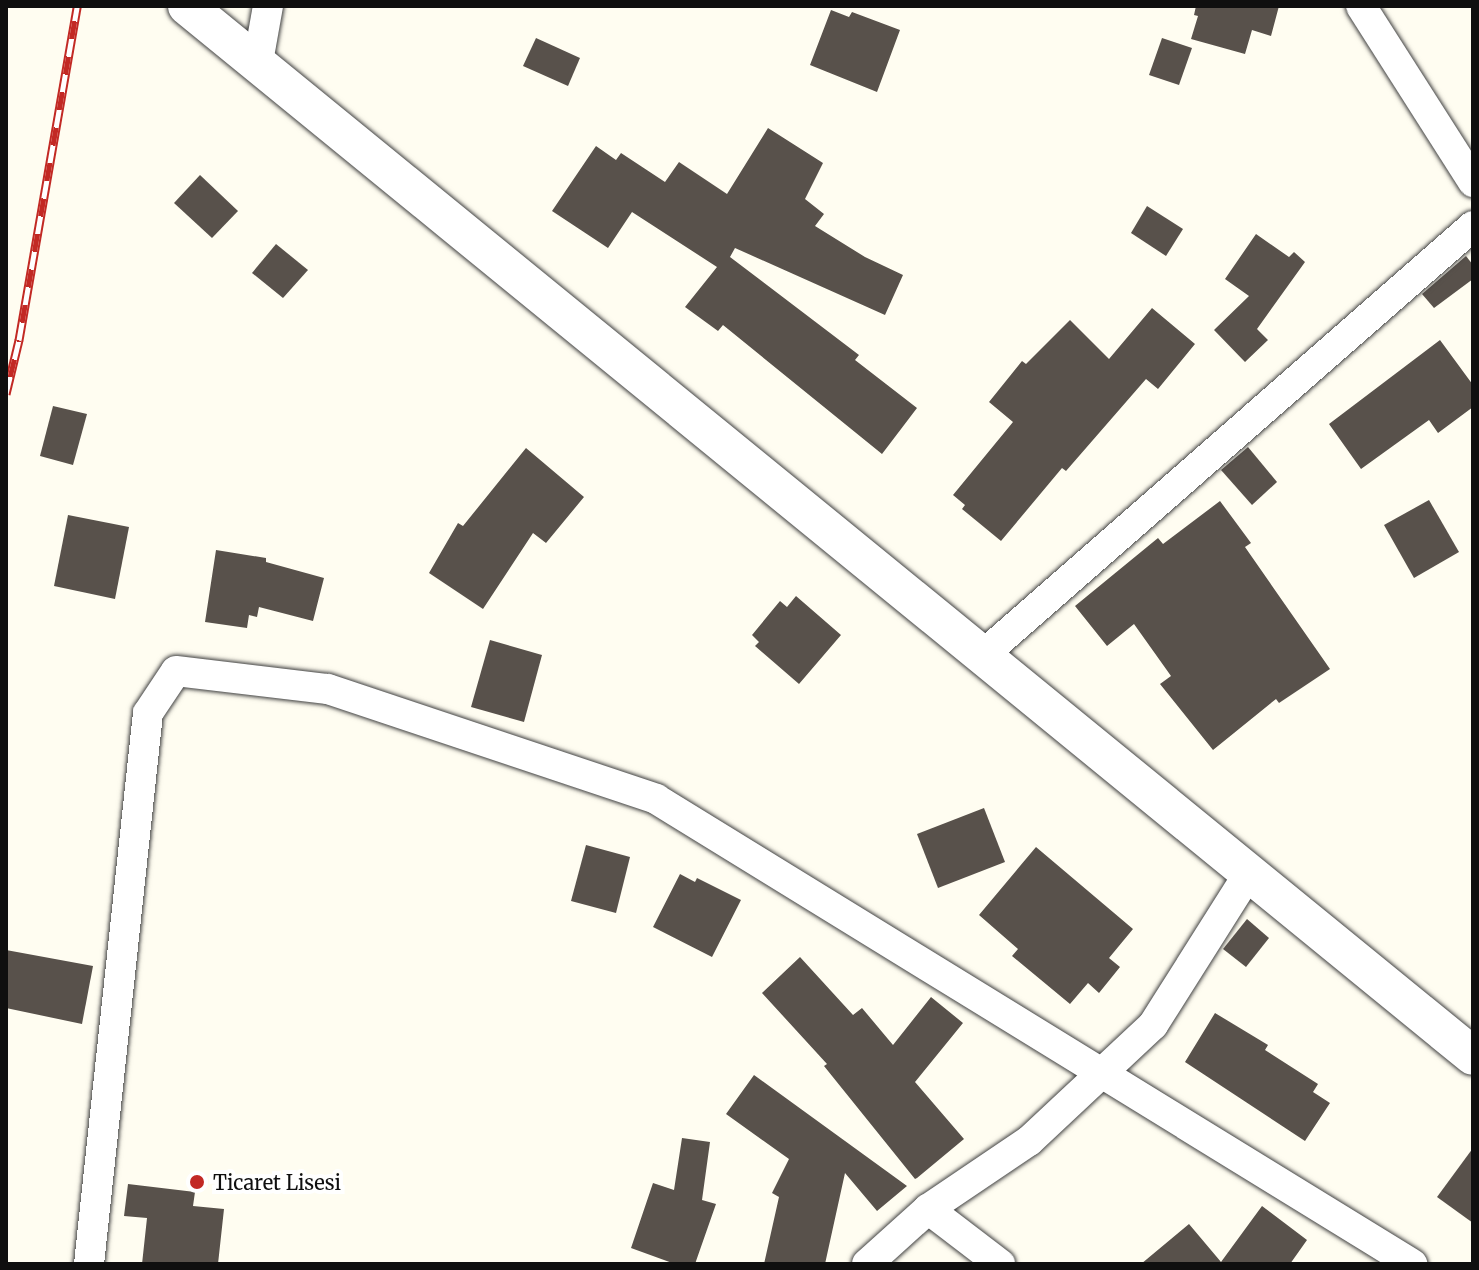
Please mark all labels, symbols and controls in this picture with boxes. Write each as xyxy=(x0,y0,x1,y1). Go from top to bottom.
place label: Ticaret Lisesi xyxy=(213,1170,341,1194)
marker: Ticaret Lisesi xyxy=(188,1173,206,1191)

